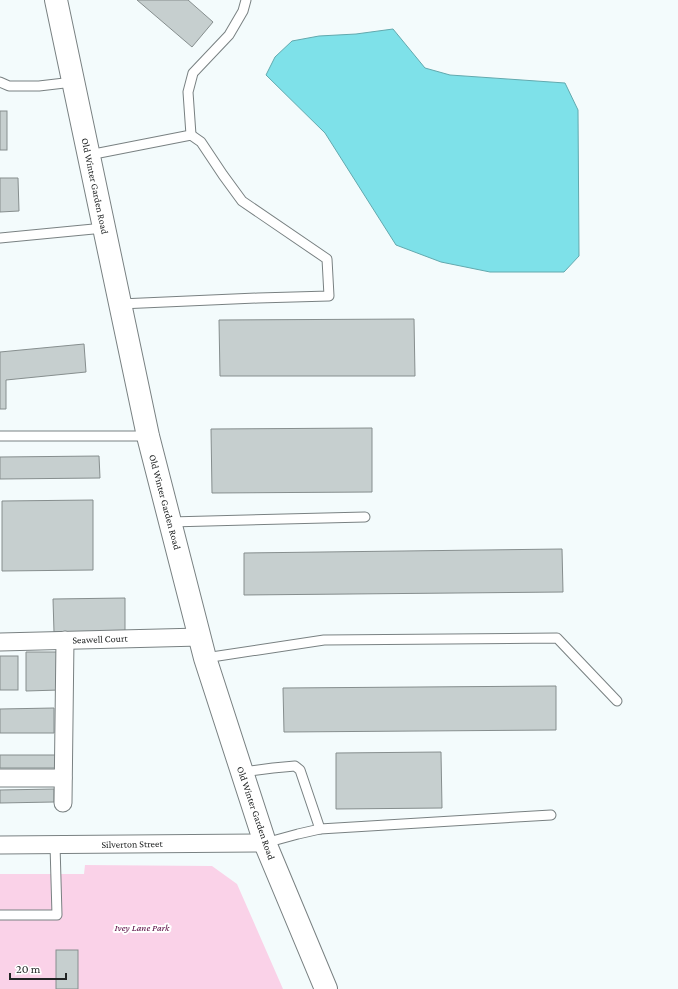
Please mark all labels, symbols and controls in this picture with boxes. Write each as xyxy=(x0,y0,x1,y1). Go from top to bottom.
street label: Old Winter Garden Road xyxy=(79,137,111,236)
street label: Old Winter Garden Road xyxy=(147,453,183,551)
street label: Seawell Court xyxy=(72,633,129,645)
street label: Old Winter Garden Road xyxy=(235,765,277,862)
street label: Silverton Street xyxy=(101,838,163,850)
park label: Ivey Lane Park xyxy=(115,922,170,933)
scale bar xyxy=(10,955,66,981)
text: 20 m xyxy=(16,962,41,976)

